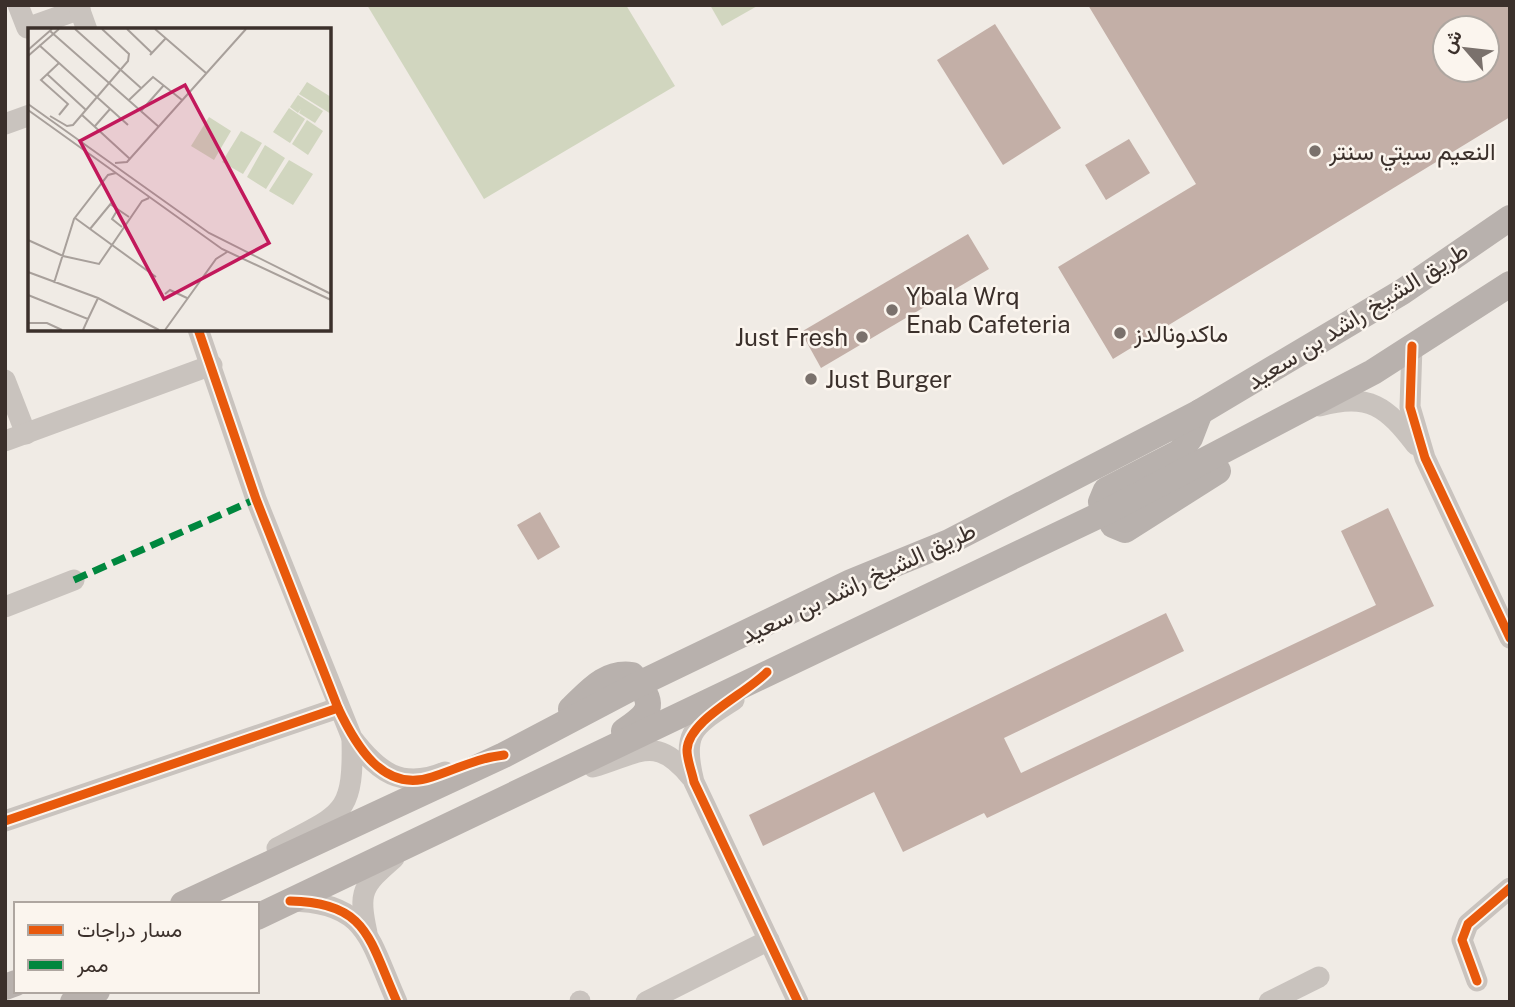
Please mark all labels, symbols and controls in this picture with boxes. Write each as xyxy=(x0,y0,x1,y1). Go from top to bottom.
north arrow xyxy=(1431,14,1501,84)
text: ش xyxy=(1436,26,1467,57)
inset map xyxy=(28,28,331,331)
place label: النعيم سيتي سنتر xyxy=(1328,137,1496,171)
marker: النعيم سيتي سنتر xyxy=(1307,143,1323,159)
street label: طريق الشيخ راشد بن سعيد xyxy=(1241,235,1475,398)
place label: Ybala Wrq Enab Cafeteria xyxy=(906,282,1070,338)
marker: Ybala Wrq Enab Cafeteria xyxy=(884,302,900,318)
place label: ماكدونالدز xyxy=(1133,319,1228,349)
place label: Just Fresh xyxy=(735,323,848,351)
marker: ماكدونالدز xyxy=(1112,325,1128,341)
marker: Just Fresh xyxy=(854,329,870,345)
place label: Just Burger xyxy=(825,365,952,393)
marker: Just Burger xyxy=(803,371,819,387)
street label: طريق الشيخ راشد بن سعيد xyxy=(736,515,982,652)
legend xyxy=(14,902,259,993)
text: مسار دراجات xyxy=(77,917,182,943)
text: ممر xyxy=(76,952,108,978)

